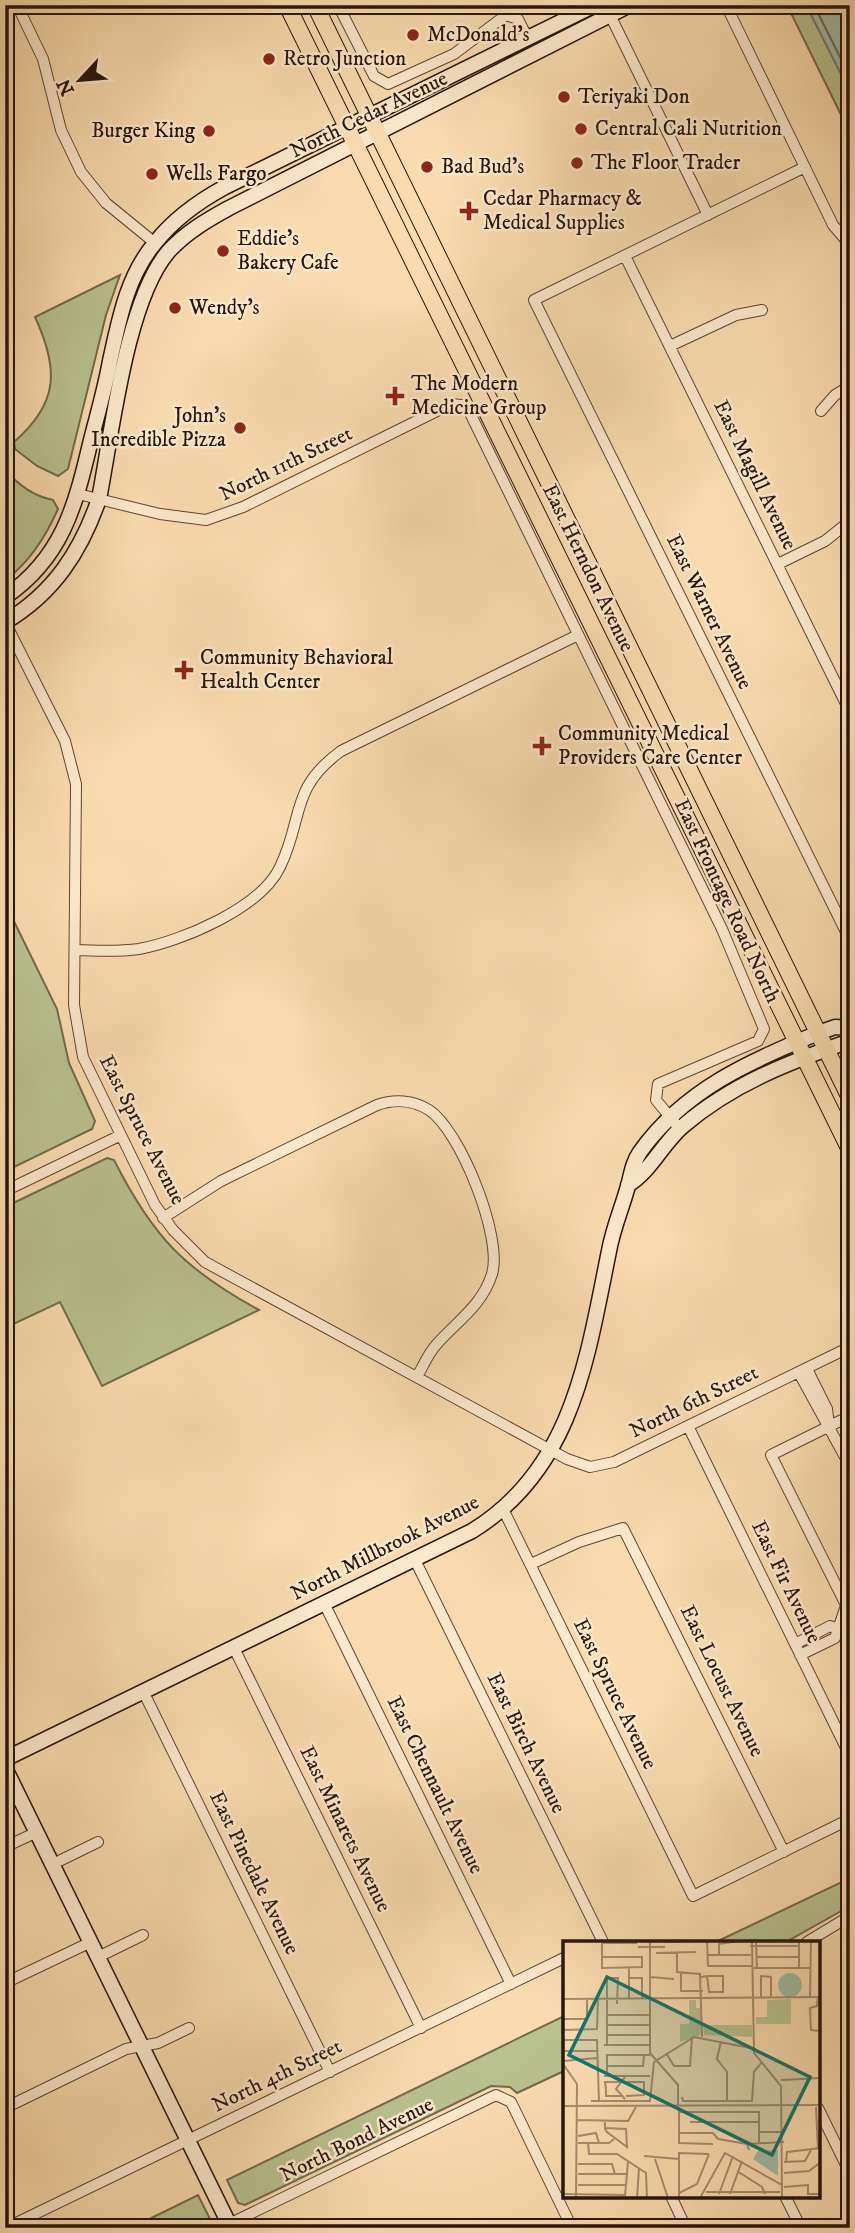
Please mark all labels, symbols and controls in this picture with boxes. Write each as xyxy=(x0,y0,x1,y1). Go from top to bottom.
place label: McDonald's xyxy=(427,22,530,48)
marker: McDonald's xyxy=(405,27,421,43)
north arrow xyxy=(46,46,116,116)
place label: Retro Junction xyxy=(283,46,406,72)
marker: Retro Junction xyxy=(261,51,277,67)
street label: North Cedar Avenue xyxy=(286,66,452,164)
text: N xyxy=(52,74,80,99)
place label: Teriyaki Don xyxy=(578,84,690,110)
marker: Teriyaki Don xyxy=(556,89,572,105)
place label: Central Cali Nutrition xyxy=(595,116,782,142)
place label: Burger King xyxy=(91,118,196,144)
marker: Central Cali Nutrition xyxy=(573,121,589,137)
marker: Burger King xyxy=(201,123,217,139)
place label: The Floor Trader xyxy=(591,150,740,176)
place label: Bad Bud's xyxy=(441,154,524,180)
marker: The Floor Trader xyxy=(569,155,585,171)
marker: Bad Bud's xyxy=(419,159,435,175)
place label: Wells Fargo xyxy=(165,161,266,187)
marker: Wells Fargo xyxy=(144,166,160,182)
place label: Cedar Pharmacy & Medical Supplies xyxy=(483,186,642,236)
marker: Cedar Pharmacy & Medical Supplies xyxy=(461,203,477,219)
place label: Eddie's Bakery Cafe xyxy=(237,226,339,276)
marker: Eddie's Bakery Cafe xyxy=(215,243,231,259)
place label: Wendy's xyxy=(188,295,260,321)
marker: Wendy's xyxy=(167,300,183,316)
place label: The Modern Medicine Group xyxy=(411,371,546,421)
marker: The Modern Medicine Group xyxy=(385,386,405,406)
street label: East Magill Avenue xyxy=(707,396,803,554)
place label: John's Incredible Pizza xyxy=(91,403,226,453)
marker: John's Incredible Pizza xyxy=(232,420,248,436)
street label: North 11th Street xyxy=(215,421,357,507)
street label: East Herndon Avenue xyxy=(536,480,640,656)
street label: East Warner Avenue xyxy=(660,530,758,694)
place label: Community Behavioral Health Center xyxy=(200,645,394,695)
marker: Community Behavioral Health Center xyxy=(174,660,194,680)
place label: Community Medical Providers Care Center xyxy=(558,721,742,771)
marker: Community Medical Providers Care Center xyxy=(532,736,552,756)
street label: East Frontage Road North xyxy=(668,795,786,1007)
street label: East Spruce Avenue xyxy=(93,1051,191,1209)
street label: North 6th Street xyxy=(625,1360,763,1444)
street label: North Millbrook Avenue xyxy=(287,1489,484,1607)
street label: East Fir Avenue xyxy=(745,1516,827,1648)
street label: East Locust Avenue xyxy=(674,1601,770,1761)
street label: East Spruce Avenue xyxy=(567,1614,663,1774)
street label: East Birch Avenue xyxy=(481,1668,571,1818)
street label: East Chennault Avenue xyxy=(381,1692,489,1878)
street label: East Minarets Avenue xyxy=(293,1742,397,1917)
street label: East Pinedale Avenue xyxy=(203,1787,305,1959)
inset map xyxy=(563,1941,820,2198)
street label: North 4th Street xyxy=(208,2033,346,2119)
street label: North Bond Avenue xyxy=(276,2092,438,2188)

